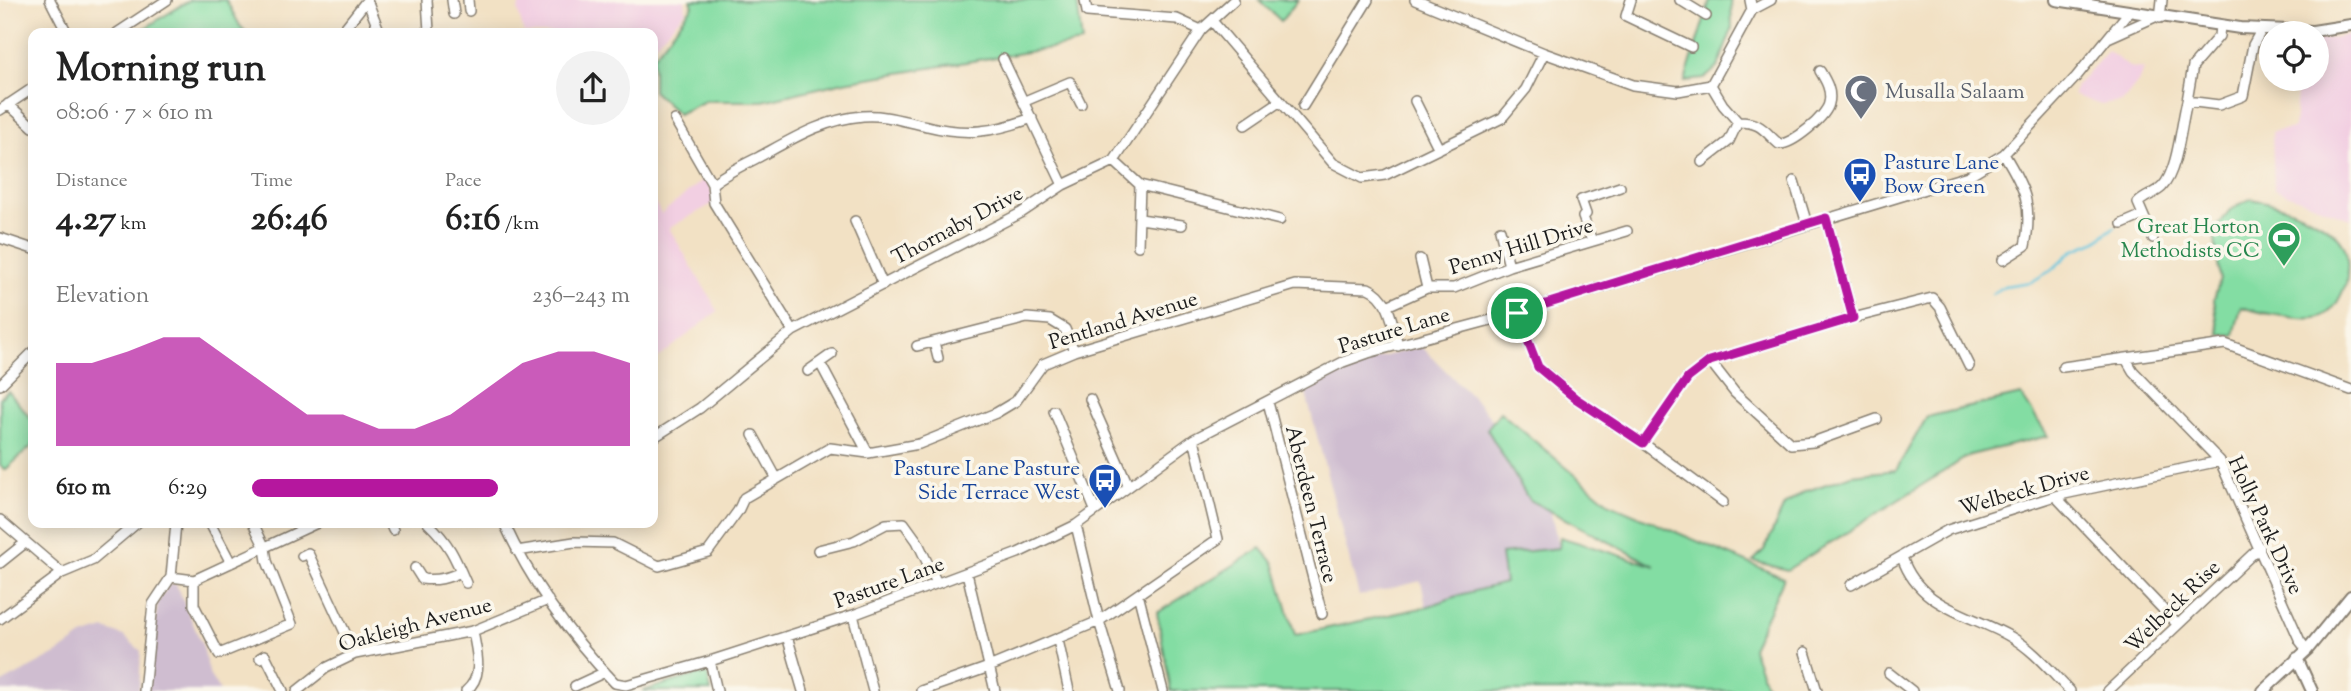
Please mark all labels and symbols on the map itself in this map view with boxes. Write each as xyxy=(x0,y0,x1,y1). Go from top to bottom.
mosque icon: Musalla Salaam xyxy=(1842,72,1880,121)
place label: Musalla Salaam xyxy=(1885,78,2025,108)
place label: Pasture Lane Bow Green xyxy=(1884,149,1999,203)
bus stop icon: Pasture Lane Bow Green xyxy=(1841,155,1879,204)
street label: Thornaby Drive xyxy=(887,180,1029,274)
street label: Penny Hill Drive xyxy=(1446,212,1597,284)
place label: Great Horton Methodists CC xyxy=(2121,213,2260,267)
sports icon: Great Horton Methodists CC xyxy=(2265,219,2303,268)
pin xyxy=(1487,283,1547,343)
street label: Pentland Avenue xyxy=(1045,285,1202,359)
street label: Pasture Lane xyxy=(1335,301,1454,363)
street label: Aberdeen Terrace xyxy=(1276,423,1344,586)
street label: Holly Park Drive xyxy=(2219,452,2309,600)
place label: Pasture Lane Pasture Side Terrace West xyxy=(894,455,1080,509)
street label: Welbeck Drive xyxy=(1956,459,2093,525)
bus stop icon: Pasture Lane Pasture Side Terrace West xyxy=(1086,461,1124,510)
street label: Pasture Lane xyxy=(830,550,949,618)
street label: Welbeck Rise xyxy=(2119,554,2228,661)
street label: Oakleigh Avenue xyxy=(336,591,495,661)

